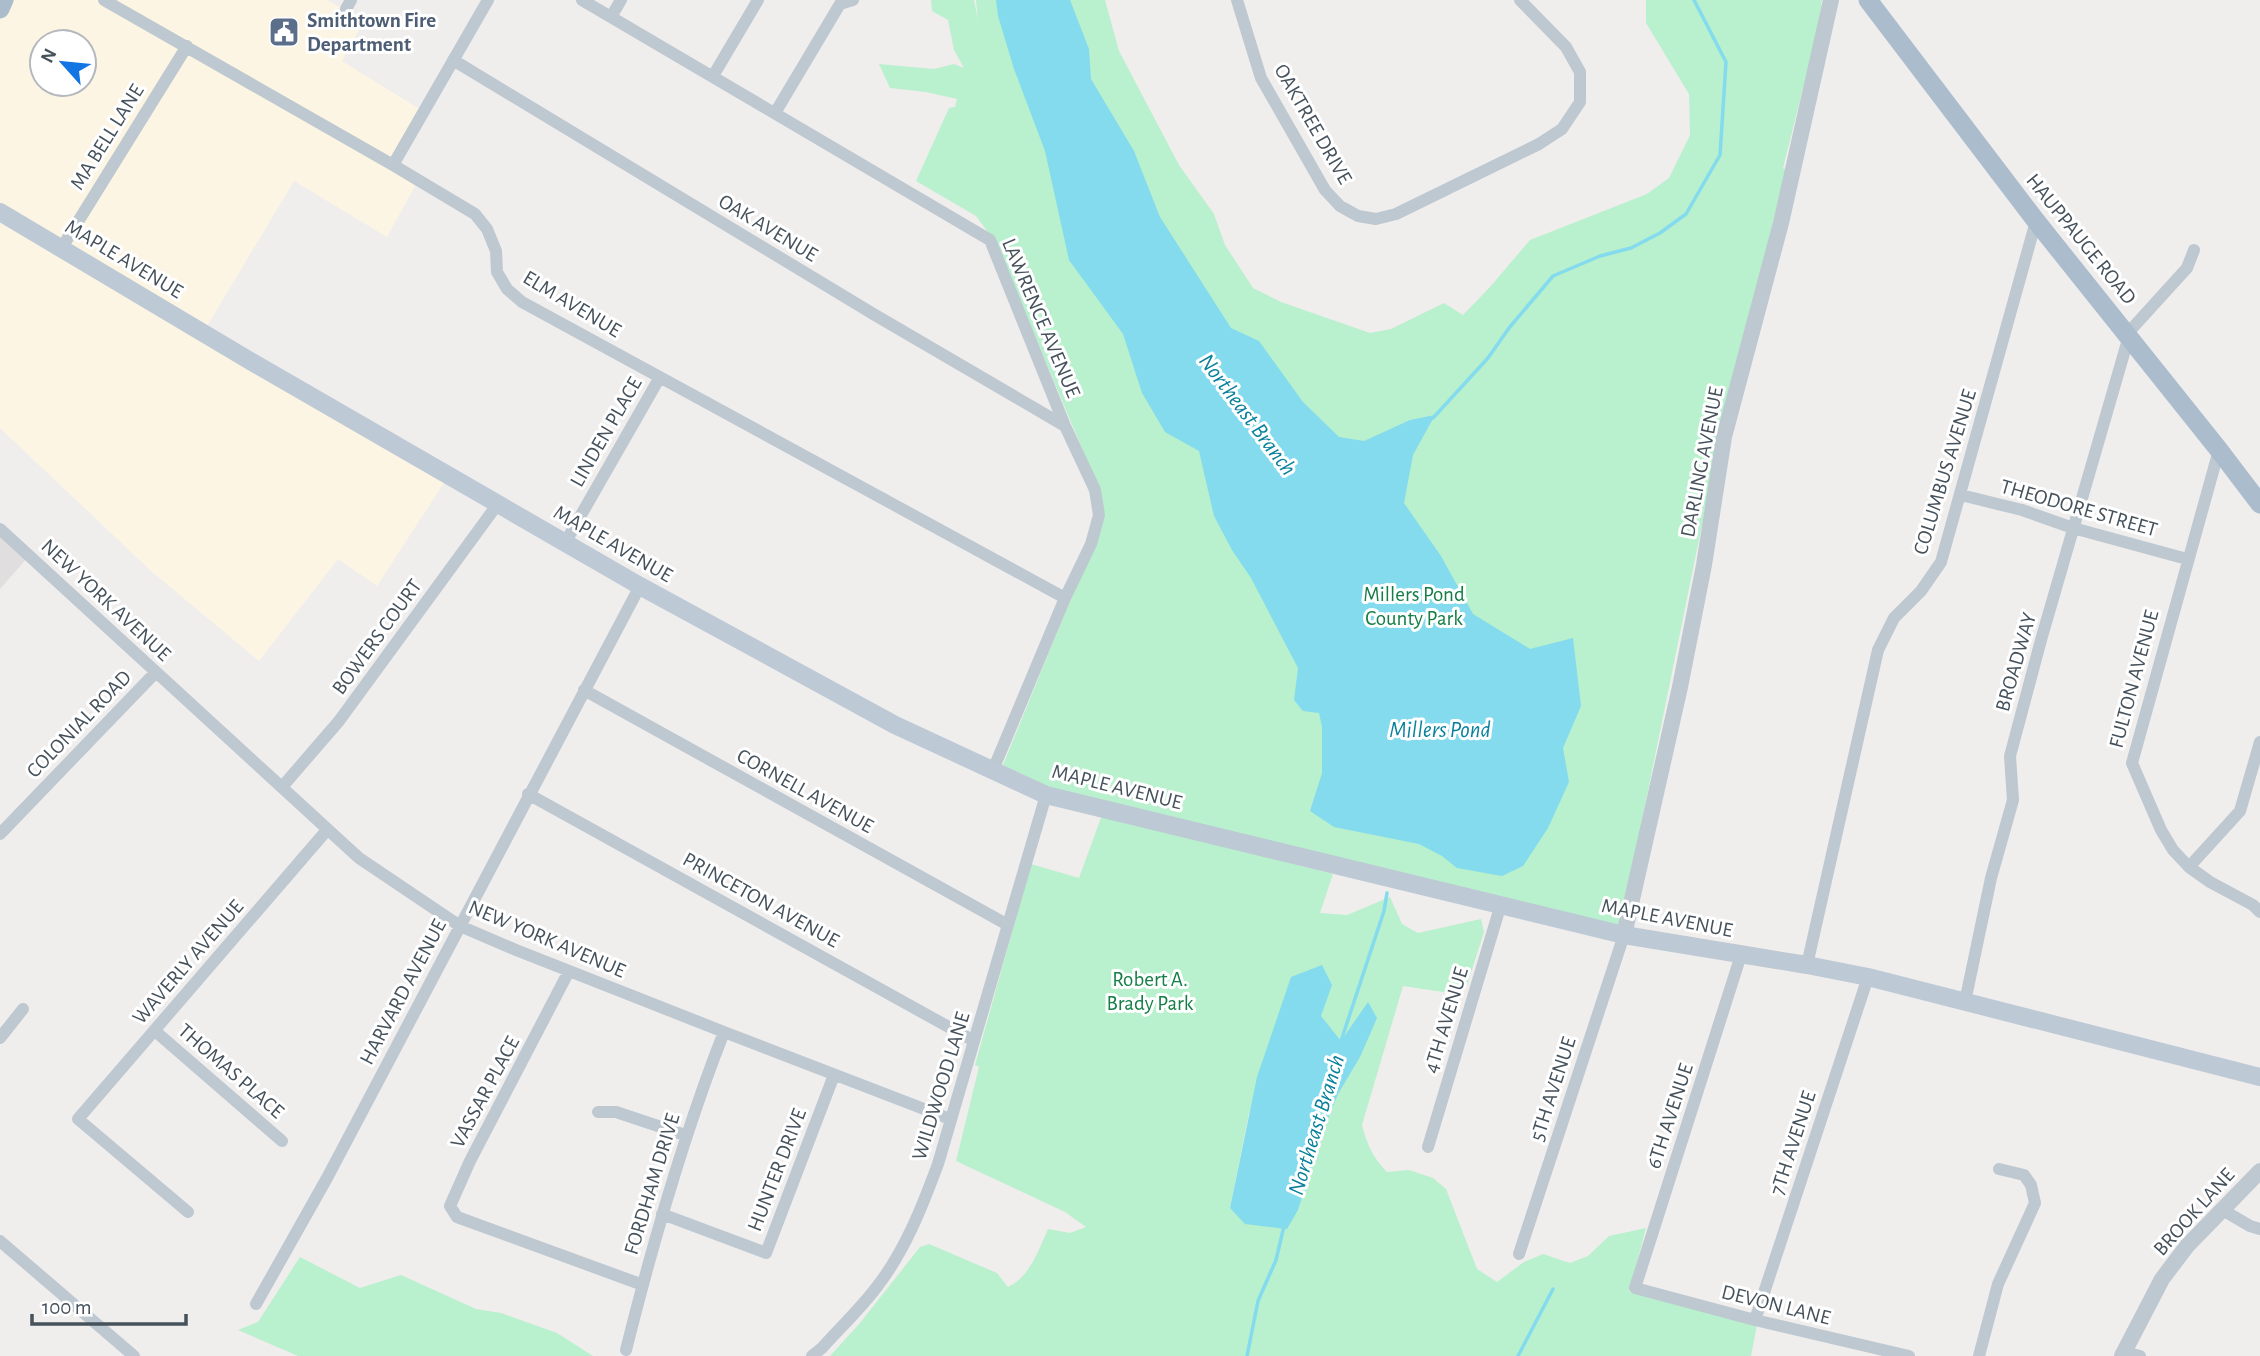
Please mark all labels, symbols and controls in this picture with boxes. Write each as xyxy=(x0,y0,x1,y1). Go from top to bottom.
place label: Smithtown Fire Department xyxy=(307,10,436,55)
public building icon: Smithtown Fire Department xyxy=(267,15,301,49)
north arrow xyxy=(28,28,98,98)
text: N xyxy=(38,46,61,66)
street label: OAKTREE DRIVE xyxy=(1270,61,1356,187)
street label: MA BELL LANE xyxy=(66,81,148,193)
street label: HAUPPAUGE ROAD xyxy=(2022,170,2140,308)
street label: OAK AVENUE xyxy=(715,190,821,266)
street label: MAPLE AVENUE xyxy=(62,216,186,302)
street label: LAWRENCE AVENUE xyxy=(998,235,1084,401)
street label: ELM AVENUE xyxy=(519,267,625,341)
water label: Northeast Branch xyxy=(1194,350,1300,480)
street label: LINDEN PLACE xyxy=(566,374,646,490)
street label: DARLING AVENUE xyxy=(1677,385,1727,539)
street label: COLUMBUS AVENUE xyxy=(1910,387,1980,557)
street label: THEODORE STREET xyxy=(1998,476,2160,540)
street label: MAPLE AVENUE xyxy=(550,502,676,586)
street label: NEW YORK AVENUE xyxy=(37,535,175,665)
street label: BOWERS COURT xyxy=(328,576,426,698)
park label: Millers Pond County Park xyxy=(1363,584,1465,629)
street label: FULTON AVENUE xyxy=(2106,608,2162,750)
street label: BROADWAY xyxy=(1992,610,2040,714)
street label: COLONIAL ROAD xyxy=(23,666,135,782)
water label: Millers Pond xyxy=(1389,719,1491,742)
street label: CORNELL AVENUE xyxy=(733,745,877,837)
street label: MAPLE AVENUE xyxy=(1050,761,1184,813)
street label: PRINCETON AVENUE xyxy=(679,848,843,952)
street label: MAPLE AVENUE xyxy=(1600,895,1734,941)
street label: WAVERLY AVENUE xyxy=(129,896,247,1028)
street label: NEW YORK AVENUE xyxy=(465,896,629,982)
street label: HARVARD AVENUE xyxy=(356,916,450,1068)
street label: 4TH AVENUE xyxy=(1420,965,1472,1075)
park label: Robert A. Brady Park xyxy=(1107,969,1194,1014)
street label: WILDWOOD LANE xyxy=(908,1009,974,1163)
street label: THOMAS PLACE xyxy=(174,1020,288,1122)
street label: VASSAR PLACE xyxy=(447,1033,523,1151)
street label: 5TH AVENUE xyxy=(1526,1034,1580,1144)
water label: Northeast Branch xyxy=(1285,1052,1349,1198)
street label: 6TH AVENUE xyxy=(1643,1061,1697,1171)
street label: 7TH AVENUE xyxy=(1766,1088,1820,1198)
street label: HUNTER DRIVE xyxy=(744,1106,810,1234)
street label: FORDHAM DRIVE xyxy=(621,1111,683,1257)
street label: BROOK LANE xyxy=(2149,1164,2239,1260)
street label: DEVON LANE xyxy=(1719,1281,1833,1329)
scale bar xyxy=(32,1282,186,1326)
text: 100 m xyxy=(42,1297,92,1318)

